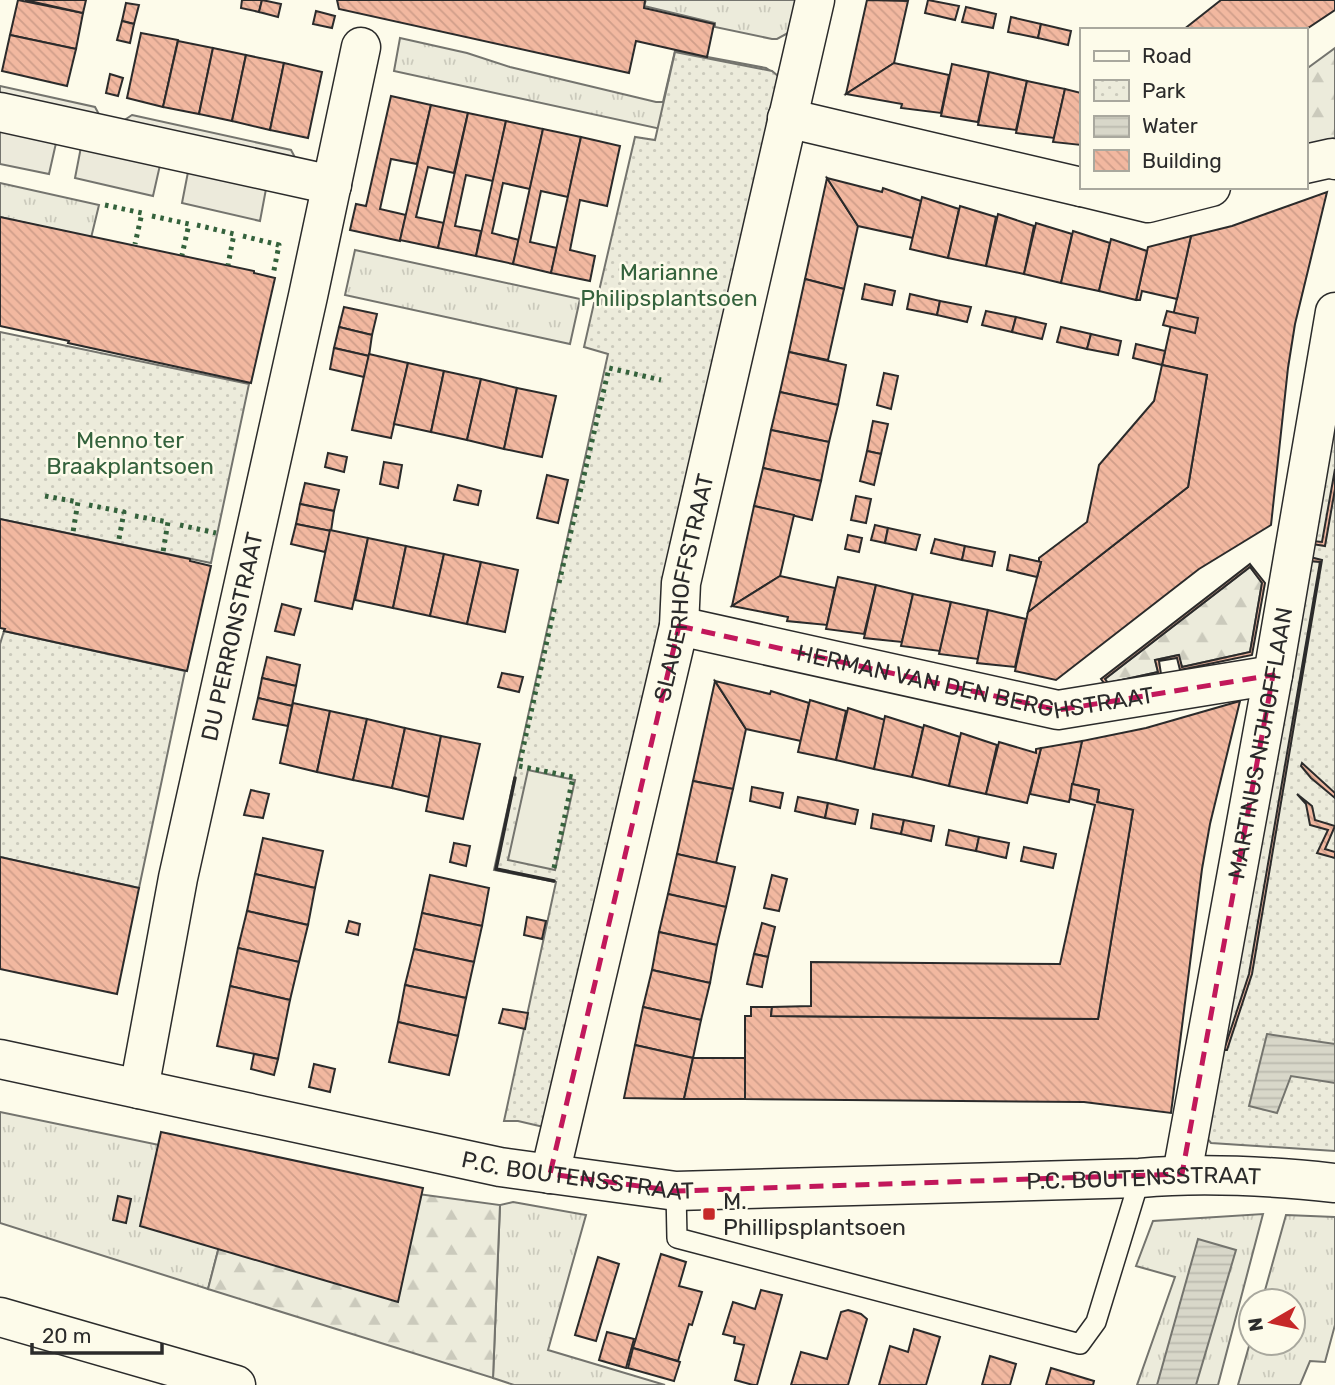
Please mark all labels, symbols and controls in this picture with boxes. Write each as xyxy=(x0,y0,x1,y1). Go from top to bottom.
legend xyxy=(1080,28,1307,189)
text: Road xyxy=(1142,43,1192,68)
text: Park xyxy=(1142,78,1186,103)
text: Water xyxy=(1142,113,1198,138)
text: Building xyxy=(1142,148,1222,173)
park label: Marianne Philipsplantsoen xyxy=(580,258,758,312)
park label: Menno ter Braakplantsoen xyxy=(46,426,214,480)
street label: SLAUERHOFFSTRAAT xyxy=(648,471,720,704)
street label: DU PERRONSTRAAT xyxy=(195,529,269,744)
street label: MARTINUS NIJHOFFLAAN xyxy=(1222,605,1298,881)
street label: HERMAN VAN DEN BERGHSTRAAT xyxy=(794,638,1156,725)
street label: P.C. BOUTENSSTRAAT xyxy=(459,1145,695,1206)
street label: P.C. BOUTENSSTRAAT xyxy=(1026,1161,1262,1195)
place label: M. Phillipsplantsoen xyxy=(723,1187,906,1241)
marker: M. Phillipsplantsoen xyxy=(701,1206,717,1222)
north arrow xyxy=(1237,1287,1307,1357)
scale bar xyxy=(32,1312,161,1356)
text: N xyxy=(1243,1316,1268,1333)
text: 20 m xyxy=(42,1323,91,1348)

